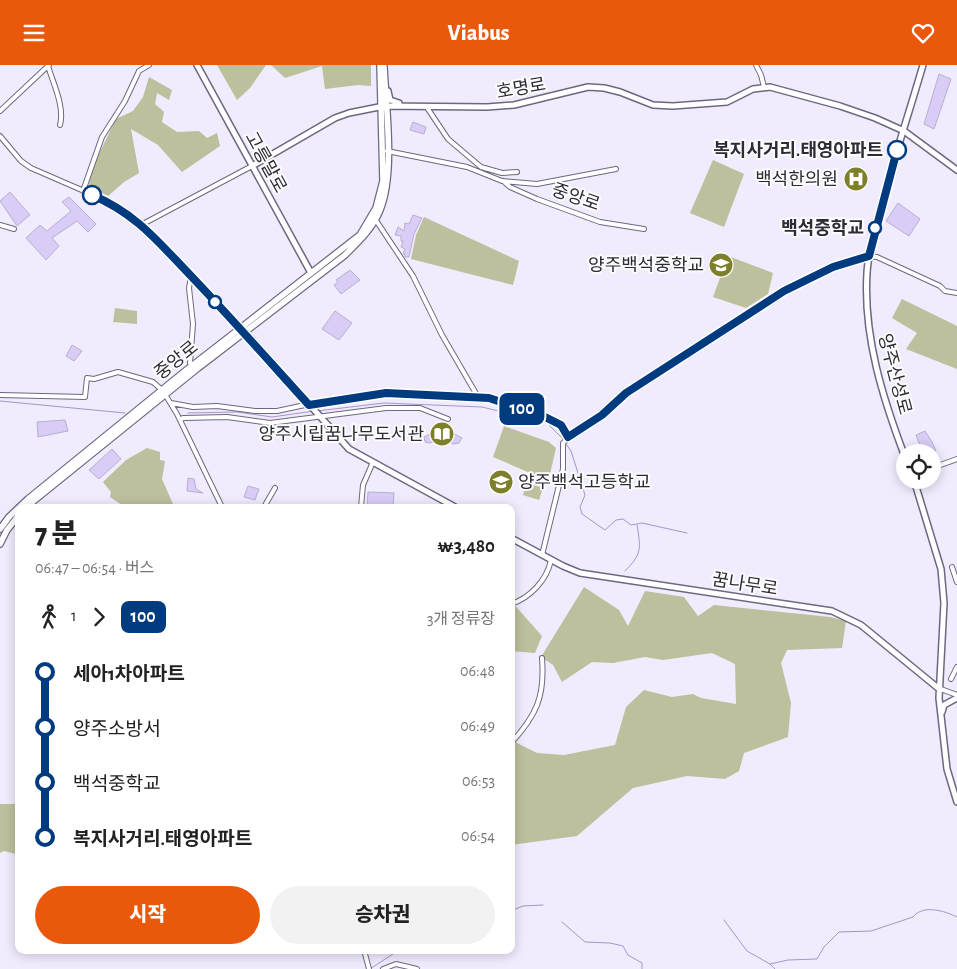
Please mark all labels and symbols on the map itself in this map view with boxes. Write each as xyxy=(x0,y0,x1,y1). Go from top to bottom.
street label: 호명로 xyxy=(495,75,547,102)
street label: 고릉말로 xyxy=(241,129,290,196)
marker: 복지사거리.태영아파트 xyxy=(887,140,907,160)
place label: 복지사거리.태영아파트 xyxy=(713,141,883,160)
hospital icon: 백석한의원 xyxy=(843,166,869,192)
place label: 백석한의원 xyxy=(755,169,838,189)
street label: 중앙로 xyxy=(549,179,603,215)
unlabelled marker xyxy=(82,185,102,205)
place label: 백석중학교 xyxy=(781,218,864,238)
marker: 백석중학교 xyxy=(868,221,882,235)
school or university icon: 양주백석중학교 xyxy=(708,252,734,278)
place label: 양주백석중학교 xyxy=(588,255,704,275)
unlabelled marker xyxy=(208,295,222,309)
street label: 양주산성로 xyxy=(875,332,914,417)
street label: 중앙로 xyxy=(150,337,202,383)
line badge: 100 xyxy=(493,393,551,425)
library icon: 양주시립꿈나무도서관 xyxy=(429,421,455,447)
place label: 양주시립꿈나무도서관 xyxy=(258,424,424,444)
school or university icon: 양주백석고등학교 xyxy=(488,469,514,495)
place label: 양주백석고등학교 xyxy=(518,472,650,492)
street label: 꿈나무로 xyxy=(711,570,779,599)

